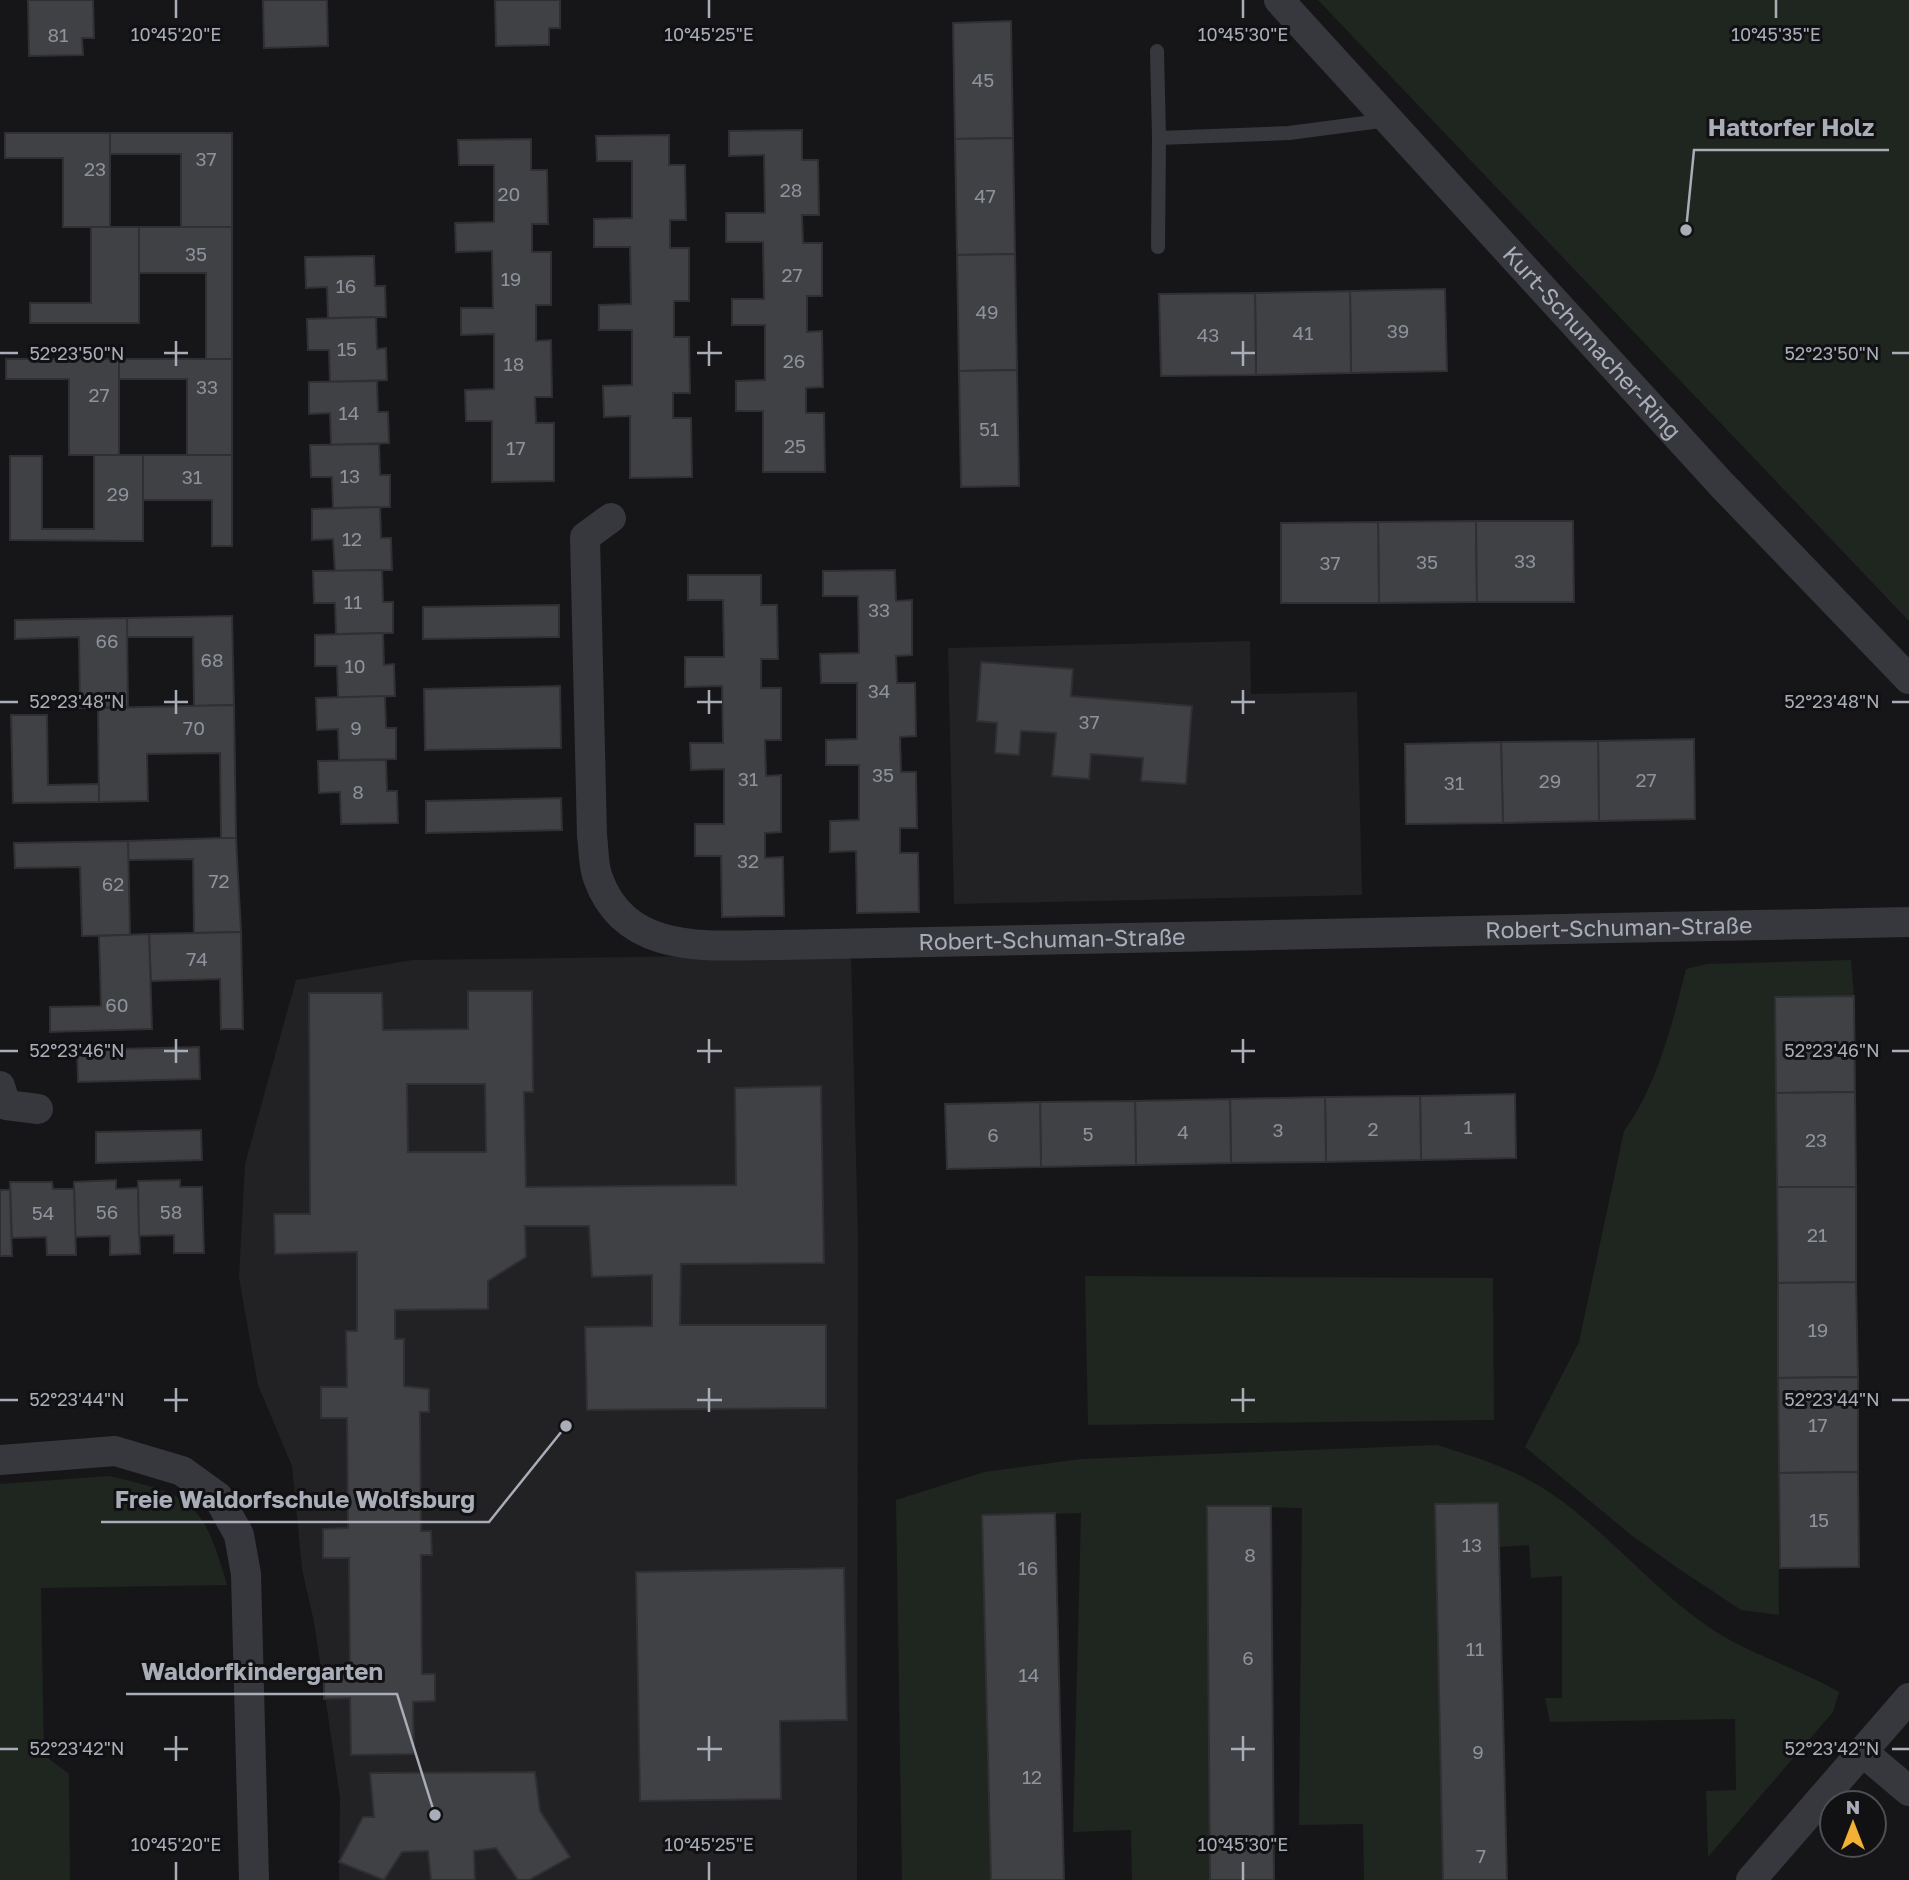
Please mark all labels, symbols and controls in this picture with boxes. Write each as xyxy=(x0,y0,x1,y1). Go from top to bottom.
house number: 81 xyxy=(48,23,68,46)
text: 10°45'20"E xyxy=(131,23,221,45)
text: 10°45'25"E xyxy=(664,23,754,45)
text: 10°45'30"E xyxy=(1198,23,1288,45)
text: 10°45'35"E xyxy=(1731,23,1821,45)
house number: 45 xyxy=(972,68,994,91)
callout: Hattorfer Holz xyxy=(1694,105,1889,150)
text: Hattorfer Holz xyxy=(1708,112,1874,141)
house number: 37 xyxy=(195,147,217,170)
house number: 23 xyxy=(84,157,106,180)
house number: 28 xyxy=(780,178,802,201)
house number: 20 xyxy=(498,182,520,205)
house number: 47 xyxy=(974,184,996,207)
street label: Kurt-Schumacher-Ring xyxy=(1498,240,1688,444)
house number: 35 xyxy=(185,242,207,265)
house number: 27 xyxy=(781,263,803,286)
house number: 19 xyxy=(501,267,521,290)
house number: 16 xyxy=(336,274,356,297)
house number: 49 xyxy=(975,300,999,323)
house number: 39 xyxy=(1387,319,1409,342)
house number: 41 xyxy=(1293,321,1313,344)
house number: 43 xyxy=(1197,323,1219,346)
house number: 15 xyxy=(337,337,357,360)
text: 52°23'50"N xyxy=(29,342,125,364)
text: 52°23'50"N xyxy=(1784,342,1880,364)
house number: 26 xyxy=(783,349,805,372)
house number: 18 xyxy=(504,352,524,375)
house number: 33 xyxy=(196,375,218,398)
house number: 27 xyxy=(88,383,110,406)
house number: 14 xyxy=(339,401,359,424)
house number: 51 xyxy=(979,417,999,440)
house number: 25 xyxy=(784,434,806,457)
house number: 17 xyxy=(506,436,526,459)
house number: 13 xyxy=(340,464,360,487)
house number: 31 xyxy=(182,465,202,488)
house number: 29 xyxy=(107,482,129,505)
house number: 12 xyxy=(342,527,362,550)
house number: 33 xyxy=(1514,549,1536,572)
house number: 35 xyxy=(1416,550,1438,573)
house number: 37 xyxy=(1319,551,1341,574)
house number: 11 xyxy=(344,590,362,613)
house number: 33 xyxy=(868,598,890,621)
house number: 66 xyxy=(96,629,119,652)
house number: 68 xyxy=(200,648,224,671)
house number: 10 xyxy=(345,654,366,677)
house number: 34 xyxy=(868,679,890,702)
text: 52°23'48"N xyxy=(29,690,125,712)
text: 52°23'48"N xyxy=(1784,690,1880,712)
house number: 37 xyxy=(1078,710,1100,733)
house number: 70 xyxy=(183,716,205,739)
house number: 9 xyxy=(350,716,362,739)
house number: 35 xyxy=(872,763,894,786)
house number: 31 xyxy=(738,767,758,790)
house number: 27 xyxy=(1635,768,1657,791)
house number: 29 xyxy=(1539,769,1561,792)
house number: 31 xyxy=(1444,771,1464,794)
house number: 8 xyxy=(352,780,364,803)
house number: 32 xyxy=(737,849,759,872)
house number: 72 xyxy=(208,869,230,892)
house number: 62 xyxy=(102,872,124,895)
street label: Robert-Schuman-Straße xyxy=(1485,910,1753,944)
street label: Robert-Schuman-Straße xyxy=(918,922,1186,955)
house number: 74 xyxy=(186,947,208,970)
house number: 60 xyxy=(105,993,129,1016)
text: 52°23'46"N xyxy=(29,1039,125,1061)
text: 52°23'46"N xyxy=(1784,1039,1880,1061)
house number: 1 xyxy=(1463,1115,1473,1138)
house number: 2 xyxy=(1367,1117,1379,1140)
house number: 3 xyxy=(1272,1118,1284,1141)
house number: 4 xyxy=(1177,1120,1189,1143)
house number: 5 xyxy=(1082,1122,1094,1145)
house number: 6 xyxy=(987,1123,999,1146)
house number: 23 xyxy=(1805,1128,1827,1151)
house number: 56 xyxy=(96,1200,118,1223)
house number: 58 xyxy=(160,1200,182,1223)
house number: 54 xyxy=(32,1201,54,1224)
house number: 21 xyxy=(1807,1223,1827,1246)
house number: 19 xyxy=(1808,1318,1828,1341)
text: 52°23'44"N xyxy=(29,1388,125,1410)
text: 52°23'44"N xyxy=(1784,1388,1880,1410)
house number: 17 xyxy=(1808,1413,1828,1436)
callout: Freie Waldorfschule Wolfsburg xyxy=(101,1477,489,1522)
text: Freie Waldorfschule Wolfsburg xyxy=(115,1484,475,1513)
house number: 15 xyxy=(1809,1508,1829,1531)
house number: 13 xyxy=(1462,1533,1482,1556)
house number: 8 xyxy=(1244,1543,1256,1566)
house number: 16 xyxy=(1018,1556,1038,1579)
house number: 11 xyxy=(1466,1637,1484,1660)
house number: 6 xyxy=(1242,1646,1254,1669)
callout: Waldorfkindergarten xyxy=(126,1649,397,1694)
text: Waldorfkindergarten xyxy=(141,1656,383,1685)
house number: 14 xyxy=(1019,1663,1039,1686)
text: 52°23'42"N xyxy=(30,1737,124,1759)
text: 52°23'42"N xyxy=(1785,1737,1879,1759)
house number: 9 xyxy=(1472,1740,1484,1763)
house number: 12 xyxy=(1022,1765,1042,1788)
north arrow xyxy=(1818,1789,1888,1859)
text: N xyxy=(1846,1795,1860,1818)
text: 10°45'20"E xyxy=(131,1833,221,1855)
text: 10°45'25"E xyxy=(664,1833,754,1855)
text: 10°45'30"E xyxy=(1198,1833,1288,1855)
house number: 7 xyxy=(1476,1844,1486,1867)

